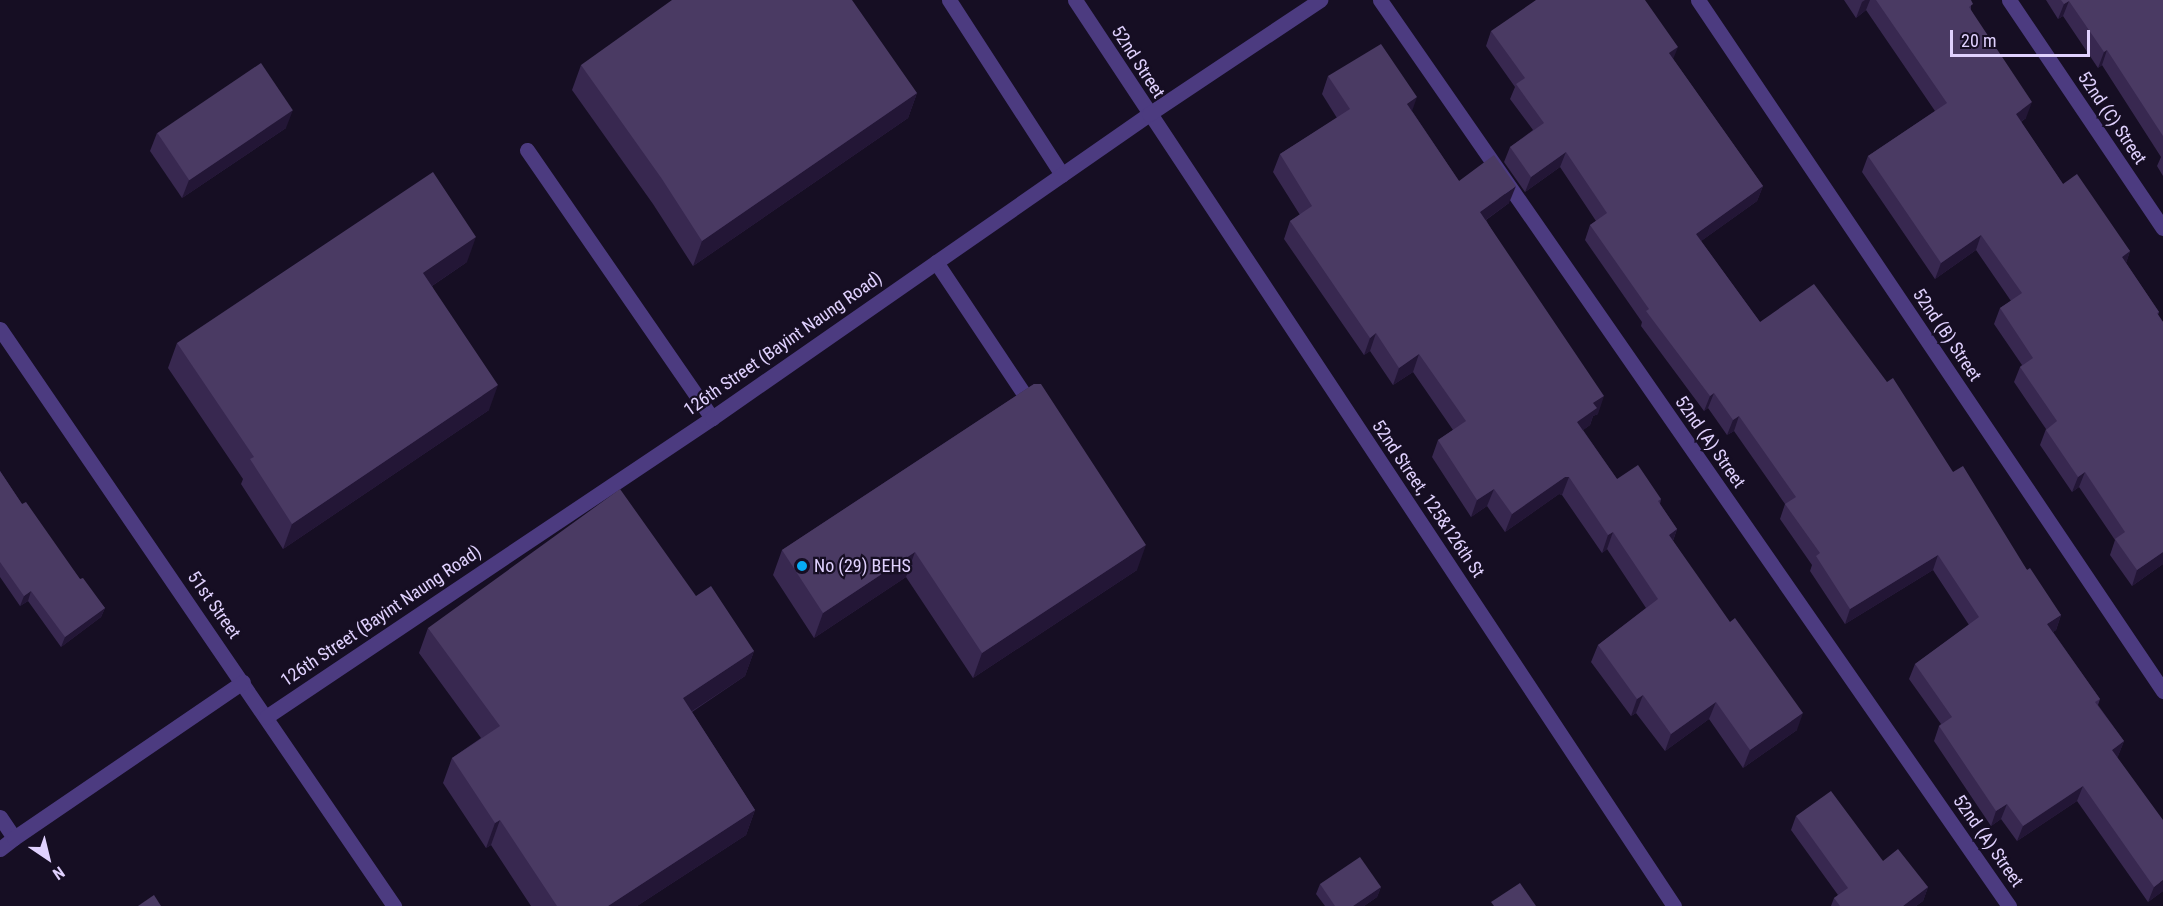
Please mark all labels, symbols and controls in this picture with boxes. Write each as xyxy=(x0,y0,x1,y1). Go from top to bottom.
scale bar xyxy=(1953,18,2092,56)
street label: 52nd Street xyxy=(1107,22,1169,102)
text: 20 m xyxy=(1961,30,1996,51)
street label: 52nd (C) Street xyxy=(2073,68,2151,168)
street label: 126th Street (Bayint Naung Road) xyxy=(680,267,886,421)
street label: 52nd (B) Street xyxy=(1908,285,1986,385)
street label: 52nd (A) Street xyxy=(1670,392,1750,492)
street label: 52nd Street, 125&126th St xyxy=(1367,416,1489,582)
street label: 126th Street (Bayint Naung Road) xyxy=(277,541,485,691)
place label: No (29) BEHS xyxy=(814,555,911,577)
marker: No (29) BEHS xyxy=(795,559,809,573)
street label: 51st Street xyxy=(183,567,245,643)
street label: 52nd (A) Street xyxy=(1948,791,2028,891)
north arrow xyxy=(18,828,78,888)
text: N xyxy=(49,863,68,884)

